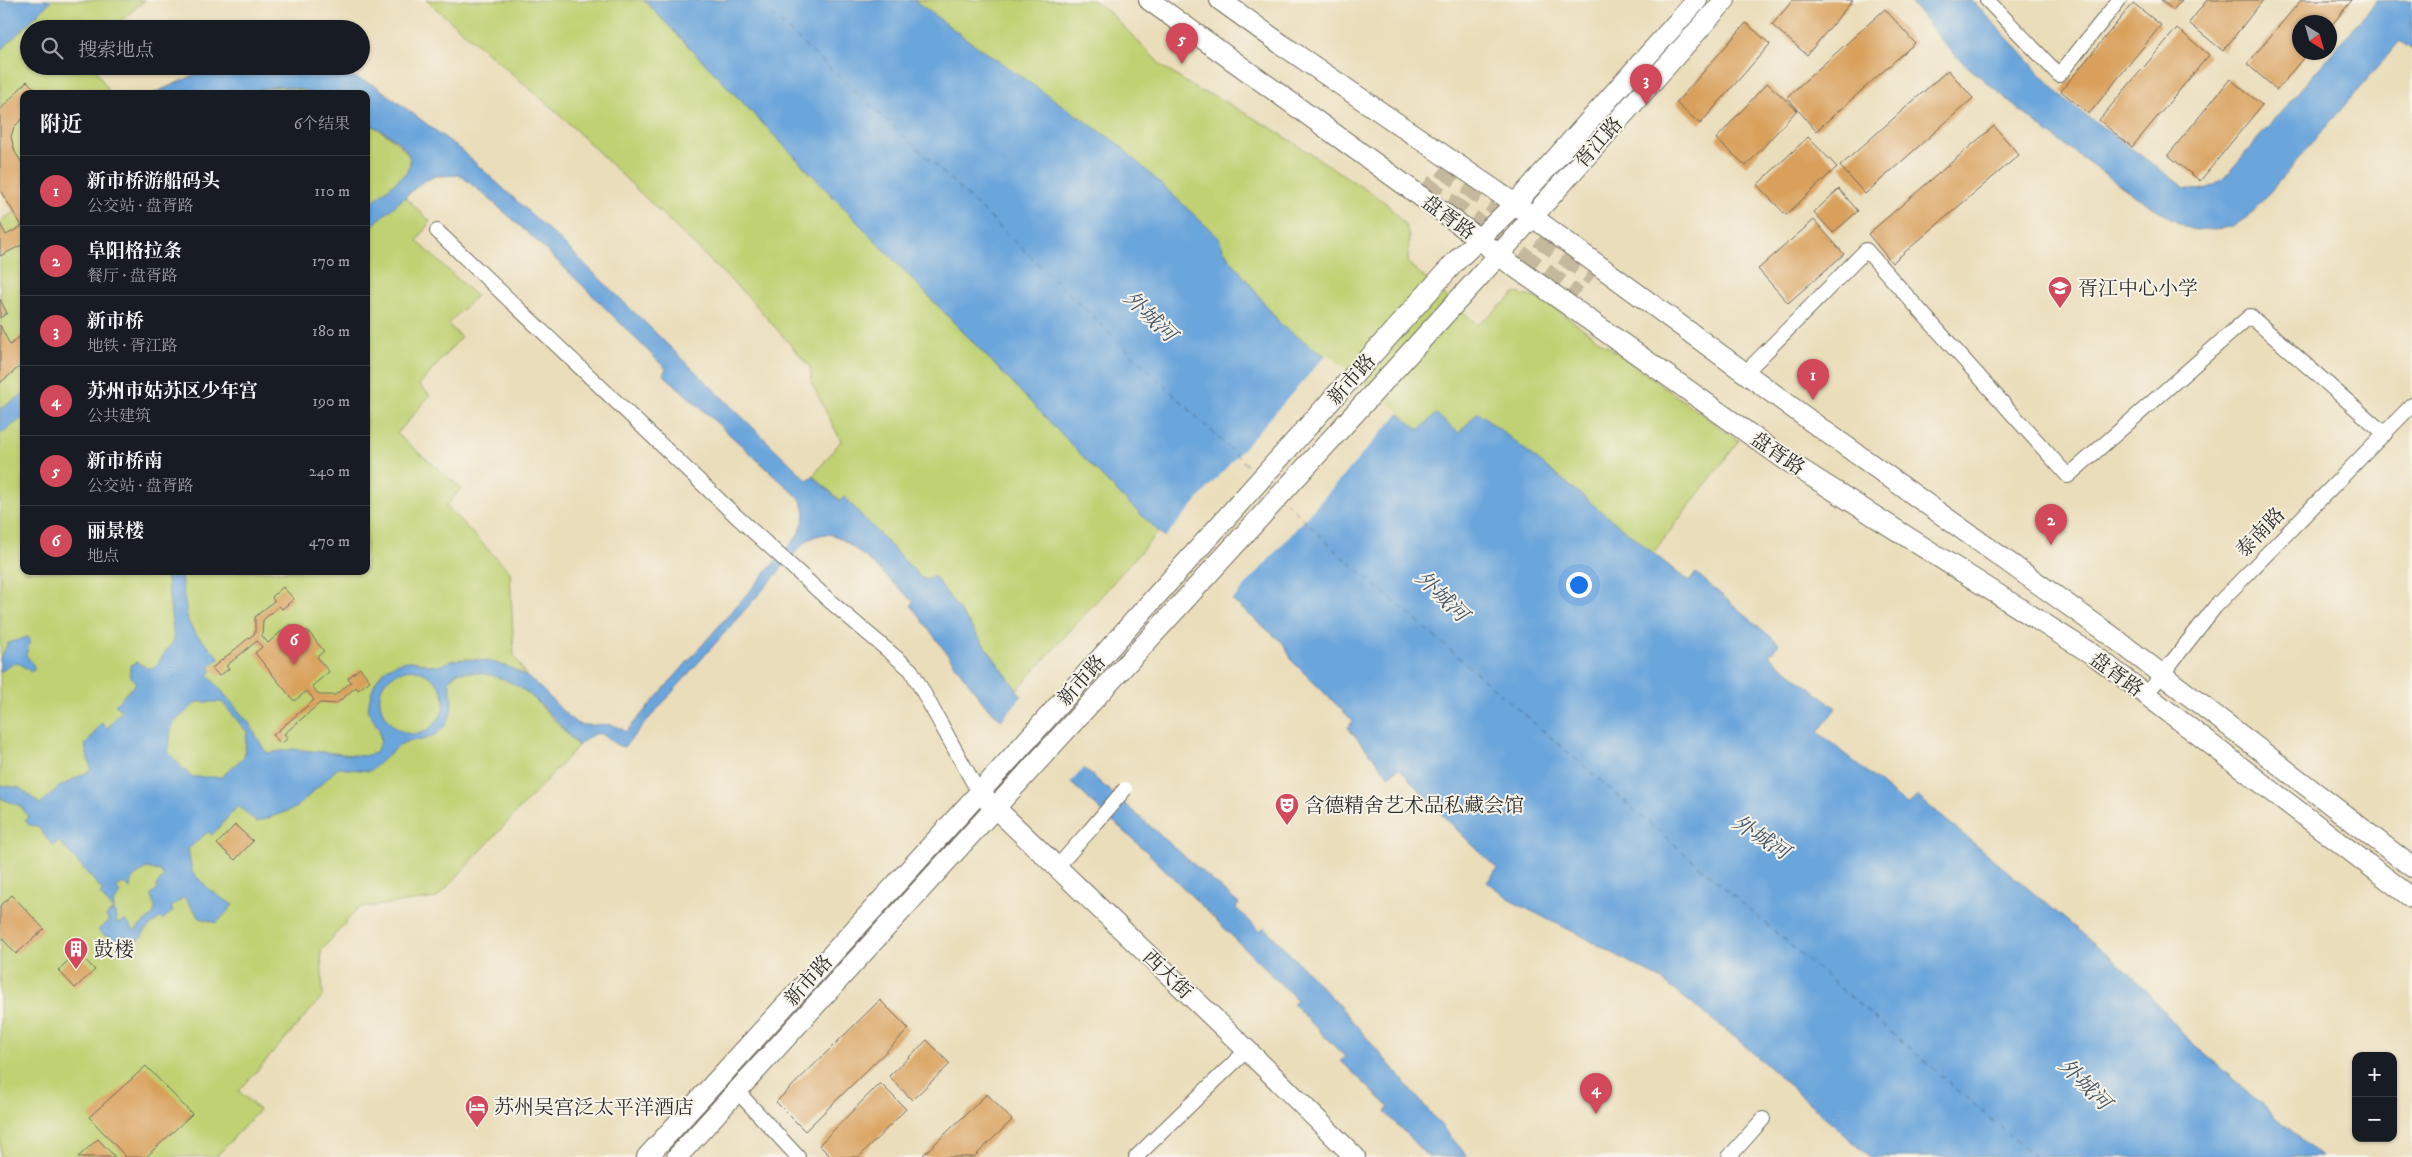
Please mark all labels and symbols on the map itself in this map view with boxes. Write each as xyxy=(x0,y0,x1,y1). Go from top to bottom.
north arrow xyxy=(2292,15,2337,60)
pin: 5 xyxy=(1166,23,1198,64)
pin: 3 xyxy=(1630,64,1662,105)
street label: 胥江路 xyxy=(1570,112,1628,174)
street label: 盘胥路 xyxy=(1417,190,1480,246)
school or university icon: 胥江中心小学 xyxy=(2047,275,2073,309)
place label: 胥江中心小学 xyxy=(2078,277,2198,302)
water label: 外城河 xyxy=(1118,285,1184,351)
street label: 新市路 xyxy=(1323,349,1381,411)
pin: 1 xyxy=(1797,359,1829,400)
street label: 盘胥路 xyxy=(1745,427,1809,481)
street label: 泰南路 xyxy=(2231,503,2291,563)
pin: 2 xyxy=(2035,504,2067,545)
water label: 外城河 xyxy=(1410,565,1476,631)
your location xyxy=(1566,572,1592,598)
pin: 6 xyxy=(278,624,310,665)
street label: 盘胥路 xyxy=(2085,647,2148,703)
street label: 新市路 xyxy=(1053,650,1111,712)
theatre icon: 含德精舍艺术品私藏会馆 xyxy=(1274,792,1300,826)
place label: 含德精舍艺术品私藏会馆 xyxy=(1304,794,1524,819)
water label: 外城河 xyxy=(1727,810,1797,868)
building icon: 鼓楼 xyxy=(63,936,89,970)
place label: 鼓楼 xyxy=(94,938,134,963)
street label: 西大街 xyxy=(1137,945,1197,1005)
street label: 新市路 xyxy=(780,950,838,1012)
water label: 外城河 xyxy=(2053,1053,2119,1119)
pin: 4 xyxy=(1580,1073,1612,1114)
hotel icon: 苏州吴宫泛太平洋酒店 xyxy=(464,1094,490,1128)
place label: 苏州吴宫泛太平洋酒店 xyxy=(494,1096,694,1121)

